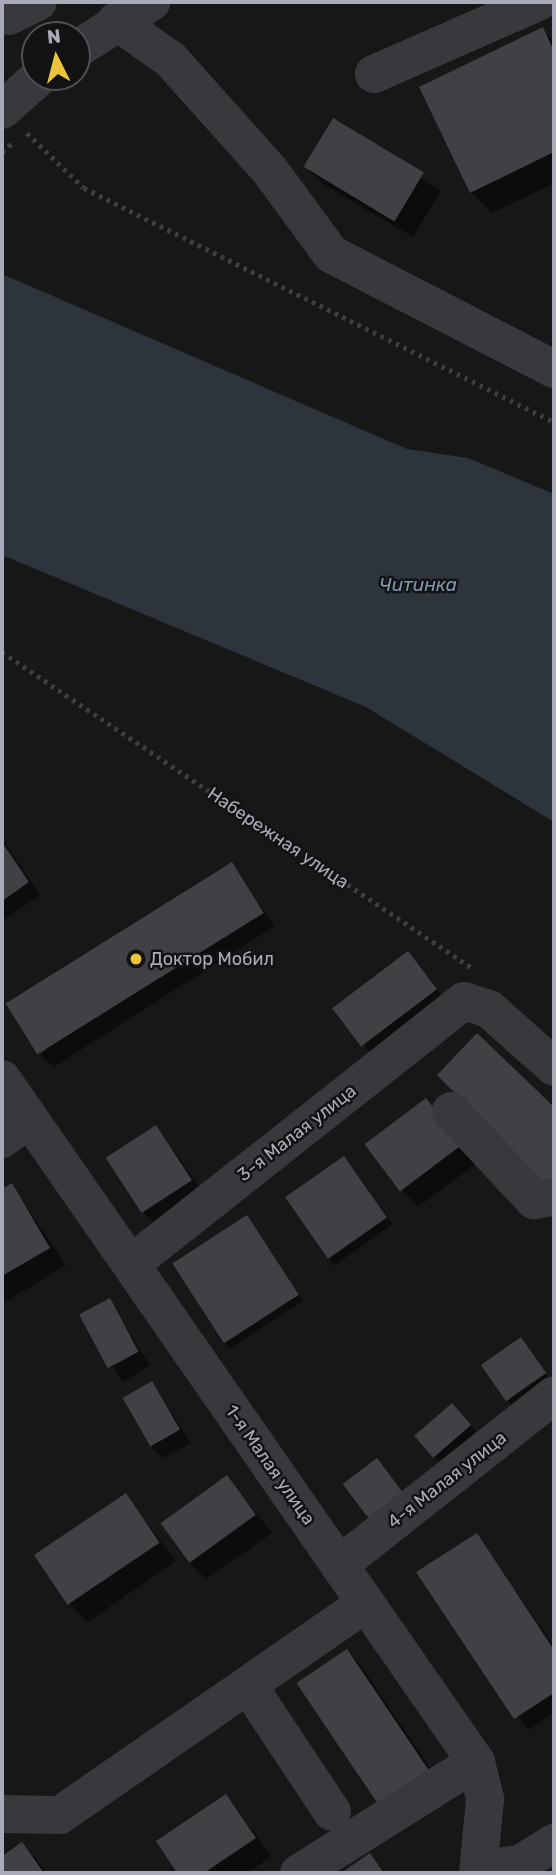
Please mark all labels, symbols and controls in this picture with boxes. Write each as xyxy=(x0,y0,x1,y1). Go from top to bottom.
north arrow xyxy=(21,21,91,91)
text: N xyxy=(46,24,62,49)
water label: Читинка xyxy=(379,574,457,596)
street label: Набережная улица xyxy=(203,783,353,893)
place label: Доктор Мобил xyxy=(150,948,274,970)
marker: Доктор Мобил xyxy=(128,951,144,967)
street label: 3-я Малая улица xyxy=(233,1080,361,1186)
street label: 1-я Малая улица xyxy=(221,1401,319,1529)
street label: 4-я Малая улица xyxy=(383,1427,511,1533)

